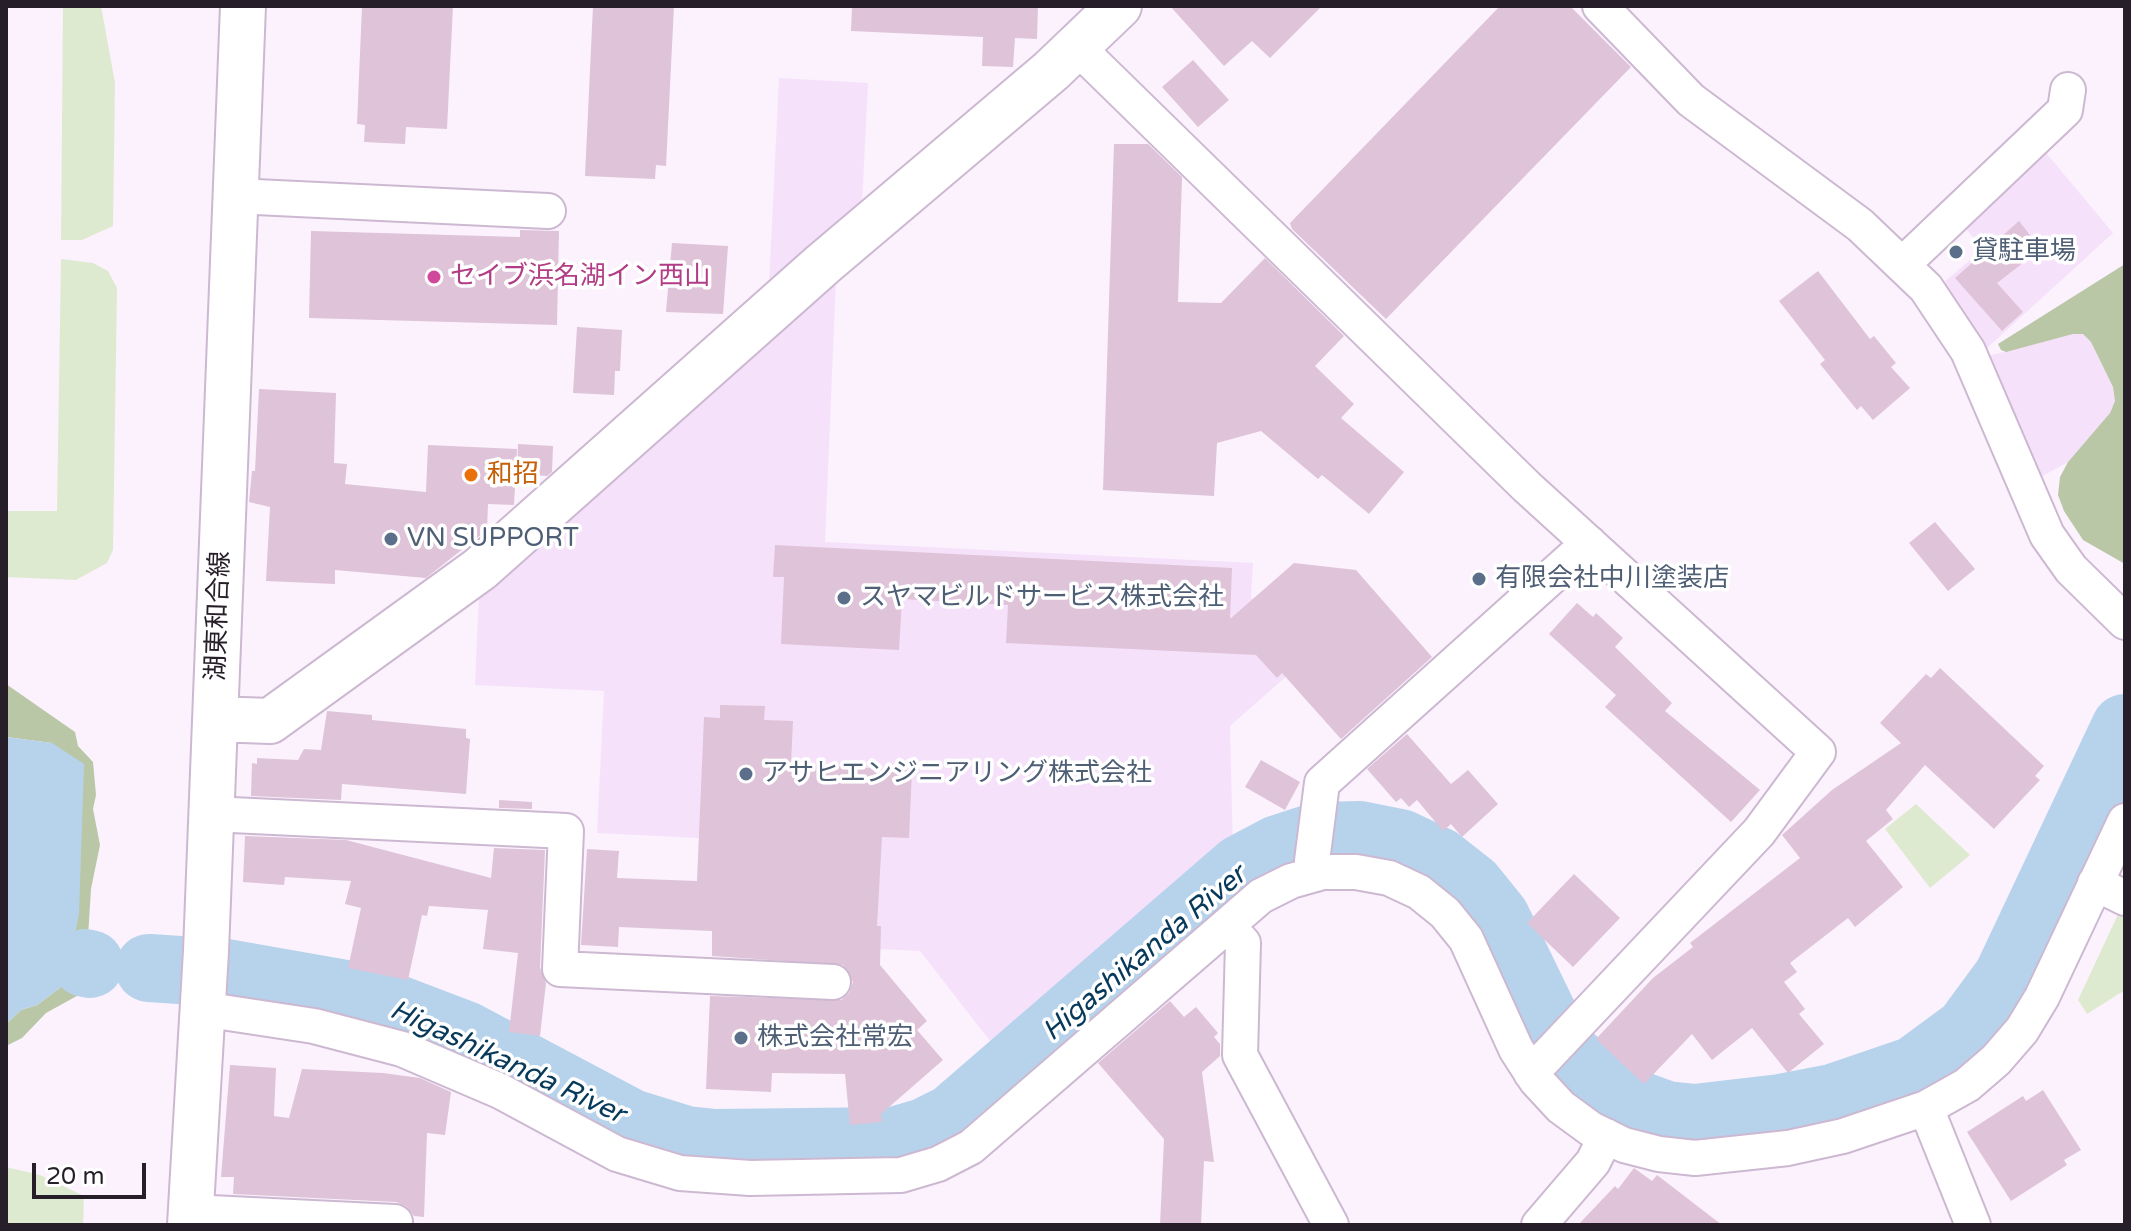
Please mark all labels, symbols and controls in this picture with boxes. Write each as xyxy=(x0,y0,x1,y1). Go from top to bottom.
place label: 貸駐車場 xyxy=(1972,236,2076,268)
marker: 貸駐車場 xyxy=(1947,243,1965,261)
place label: セイブ浜名湖イン西山 xyxy=(450,261,710,293)
marker: セイブ浜名湖イン西山 xyxy=(425,268,443,286)
place label: 和招 xyxy=(487,459,539,491)
marker: 和招 xyxy=(462,466,480,484)
place label: VN SUPPORT xyxy=(407,523,579,555)
marker: VN SUPPORT xyxy=(382,530,400,548)
street label: 湖東和合線 xyxy=(201,550,237,682)
place label: 有限会社中川塗装店 xyxy=(1495,563,1729,595)
marker: 有限会社中川塗装店 xyxy=(1470,570,1488,588)
place label: スヤマビルドサービス株式会社 xyxy=(860,582,1224,614)
marker: スヤマビルドサービス株式会社 xyxy=(835,589,853,607)
place label: アサヒエンジニアリング株式会社 xyxy=(762,758,1152,790)
marker: アサヒエンジニアリング株式会社 xyxy=(737,765,755,783)
water label: Higashikanda River xyxy=(1036,859,1254,1049)
water label: Higashikanda River xyxy=(384,994,630,1132)
place label: 株式会社常宏 xyxy=(757,1022,913,1054)
marker: 株式会社常宏 xyxy=(732,1029,750,1047)
scale bar xyxy=(36,1147,150,1197)
text: 20 m xyxy=(46,1162,104,1191)

